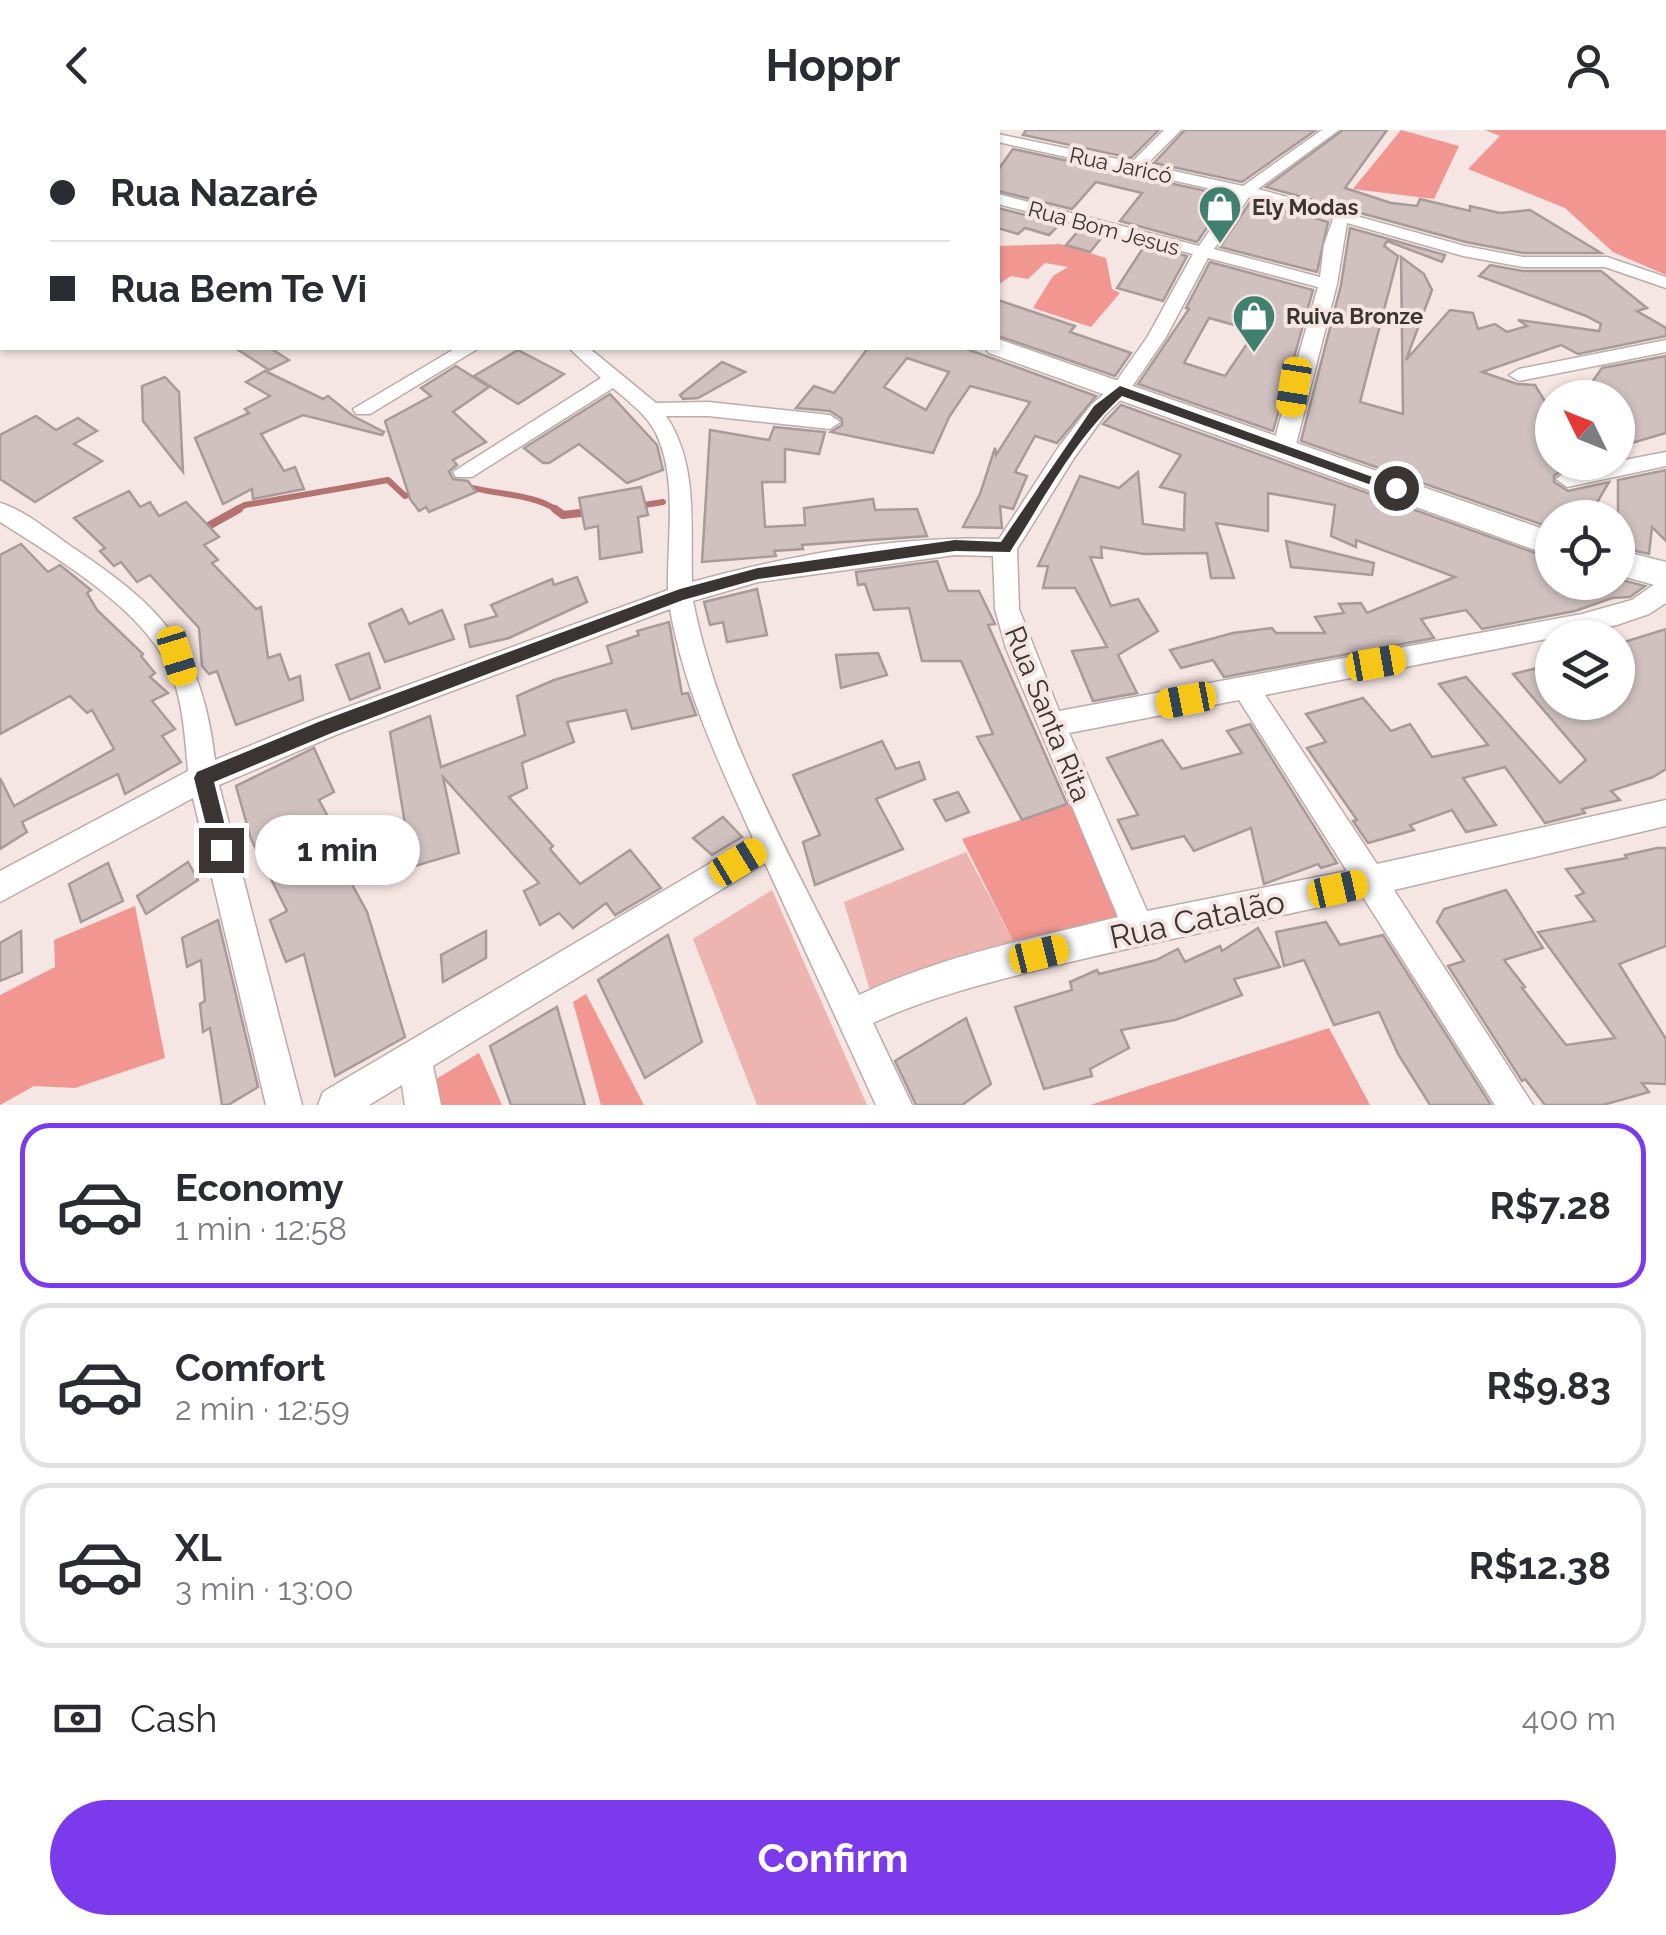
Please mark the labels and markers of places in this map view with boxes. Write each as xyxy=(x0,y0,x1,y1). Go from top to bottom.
shop icon: Ely Modas xyxy=(1197,184,1243,245)
place label: Ely Modas xyxy=(1252,194,1358,220)
shop icon: Ruiva Bronze xyxy=(1231,293,1277,354)
place label: Ruiva Bronze xyxy=(1286,303,1423,329)

